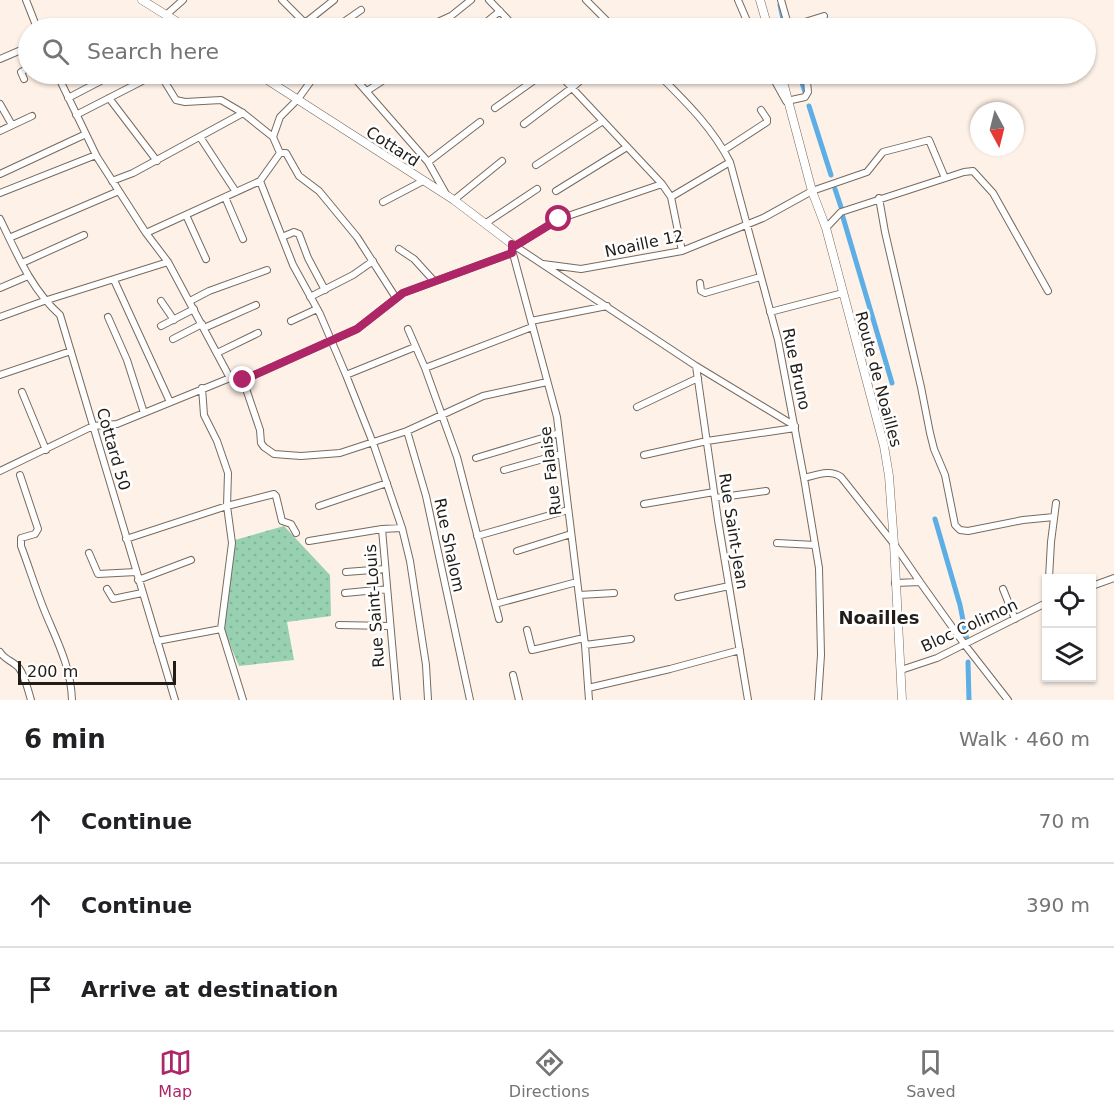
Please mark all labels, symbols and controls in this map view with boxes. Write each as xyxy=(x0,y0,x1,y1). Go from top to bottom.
search box xyxy=(18,18,1096,84)
icon: search xyxy=(39,35,72,68)
text: Search here xyxy=(87,39,219,64)
north arrow xyxy=(970,102,1024,156)
street label: Cottard xyxy=(362,122,423,171)
route start xyxy=(545,205,571,231)
street label: Noaille 12 xyxy=(603,226,685,261)
street label: Route de Noailles xyxy=(851,309,906,449)
street label: Rue Bruno xyxy=(779,326,814,412)
route end xyxy=(229,366,255,392)
street label: Cottard 50 xyxy=(93,406,134,493)
street label: Rue Falaise xyxy=(536,425,565,517)
street label: Rue Saint-Jean xyxy=(715,472,752,591)
street label: Rue Shalom xyxy=(430,496,469,594)
street label: Rue Saint-Louis xyxy=(361,544,388,668)
map controls xyxy=(1042,574,1096,682)
button: locate xyxy=(1042,574,1096,628)
street label: Bloc Colimon xyxy=(918,595,1021,656)
district label: Noailles xyxy=(838,607,920,628)
button: layers xyxy=(1042,628,1096,682)
scale bar xyxy=(18,658,176,686)
text: 200 m xyxy=(27,662,78,681)
text: 6 min xyxy=(24,724,106,754)
text: Walk · 460 m xyxy=(959,727,1090,751)
icon: ahead xyxy=(24,805,57,838)
text: Continue xyxy=(81,809,192,834)
text: 70 m xyxy=(1039,809,1090,833)
icon: ahead xyxy=(24,889,57,922)
text: Continue xyxy=(81,893,192,918)
text: 390 m xyxy=(1026,893,1090,917)
icon: arrive xyxy=(24,973,57,1006)
text: Arrive at destination xyxy=(81,977,338,1002)
tab: Map xyxy=(158,1046,192,1101)
tab: Directions xyxy=(509,1046,589,1101)
tab: Saved xyxy=(906,1046,956,1101)

